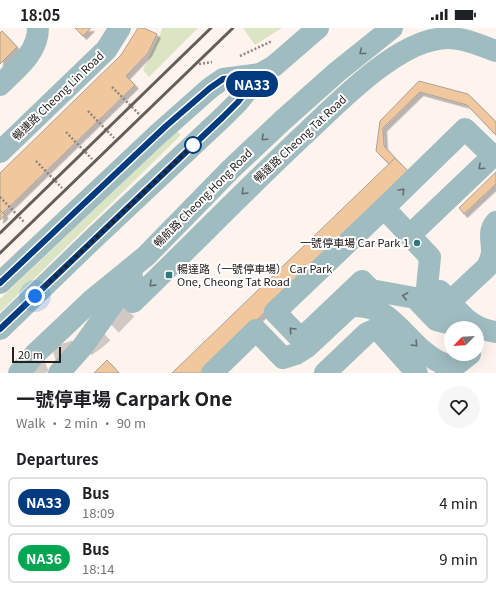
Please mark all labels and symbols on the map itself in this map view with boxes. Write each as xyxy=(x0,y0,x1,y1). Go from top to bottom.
street label: 暢連路 Cheong Lin Road xyxy=(8,47,107,143)
one-way arrow xyxy=(359,48,366,55)
line badge: NA33 xyxy=(224,71,280,97)
street label: 暢達路 Cheong Tat Road xyxy=(249,91,349,186)
one-way arrow xyxy=(261,133,269,141)
unlabelled marker xyxy=(184,136,202,154)
street label: 暢航路 Cheong Hong Road xyxy=(149,144,255,250)
one-way arrow xyxy=(478,163,486,170)
one-way arrow xyxy=(241,187,249,195)
one-way arrow xyxy=(397,188,405,196)
place label: 一號停車場 Car Park 1 xyxy=(300,234,409,250)
marker: 一號停車場 Car Park 1 xyxy=(412,238,422,248)
place label: 暢達路（一號停車場） Car Park One, Cheong Tat Road xyxy=(177,260,332,289)
marker: 暢達路（一號停車場） Car Park One, Cheong Tat Road xyxy=(164,270,174,280)
one-way arrow xyxy=(149,279,157,287)
your location xyxy=(25,286,45,306)
one-way arrow xyxy=(402,292,408,301)
north arrow xyxy=(444,321,484,361)
one-way arrow xyxy=(290,327,297,335)
one-way arrow xyxy=(410,339,417,346)
scale bar xyxy=(12,345,61,364)

